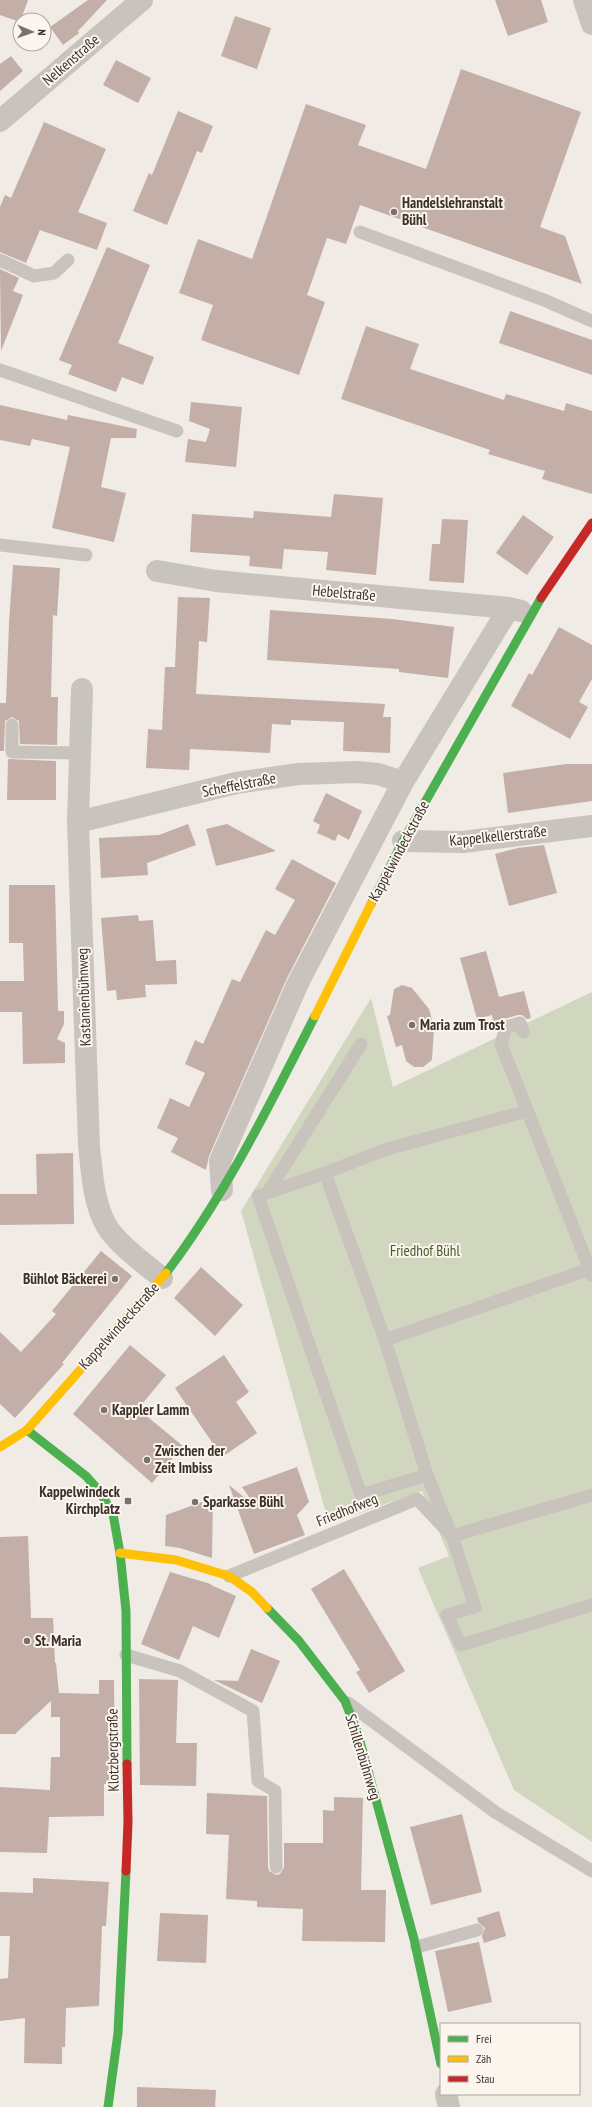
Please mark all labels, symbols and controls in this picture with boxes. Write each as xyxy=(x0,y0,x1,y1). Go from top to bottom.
north arrow xyxy=(12,12,52,52)
street label: Nelkenstraße xyxy=(39,31,103,89)
place label: Handelslehranstalt Bühl xyxy=(402,193,503,229)
marker: Handelslehranstalt Bühl xyxy=(389,207,399,217)
street label: Hebelstraße xyxy=(312,580,376,605)
street label: Scheffelstraße xyxy=(200,768,277,801)
street label: Kappelwindeckstraße xyxy=(364,797,433,904)
street label: Kappelkellerstraße xyxy=(448,821,548,850)
street label: Kastanienbühnweg xyxy=(72,948,95,1047)
place label: Maria zum Trost xyxy=(420,1015,505,1034)
marker: Maria zum Trost xyxy=(407,1020,417,1030)
park label: Friedhof Bühl xyxy=(390,1241,460,1260)
place label: Bühlot Bäckerei xyxy=(23,1269,107,1288)
marker: Bühlot Bäckerei xyxy=(110,1274,120,1284)
street label: Kappelwindeckstraße xyxy=(74,1278,163,1373)
place label: Kappler Lamm xyxy=(112,1400,189,1419)
marker: Kappler Lamm xyxy=(99,1405,109,1415)
place label: Zwischen der Zeit Imbiss xyxy=(155,1441,226,1477)
marker: Zwischen der Zeit Imbiss xyxy=(142,1455,152,1465)
place label: Kappelwindeck Kirchplatz xyxy=(39,1482,121,1518)
street label: Friedhofweg xyxy=(313,1489,380,1530)
place label: Sparkasse Bühl xyxy=(203,1492,284,1511)
marker: Kappelwindeck Kirchplatz xyxy=(123,1496,133,1506)
marker: Sparkasse Bühl xyxy=(190,1497,200,1507)
place label: St. Maria xyxy=(35,1631,81,1650)
marker: St. Maria xyxy=(22,1636,32,1646)
street label: Klotzbergstraße xyxy=(102,1708,123,1792)
street label: Schillenbühnweg xyxy=(341,1712,386,1802)
legend xyxy=(440,2023,580,2095)
text: Frei xyxy=(476,2031,492,2046)
text: Zäh xyxy=(476,2051,491,2066)
text: Stau xyxy=(476,2071,494,2086)

